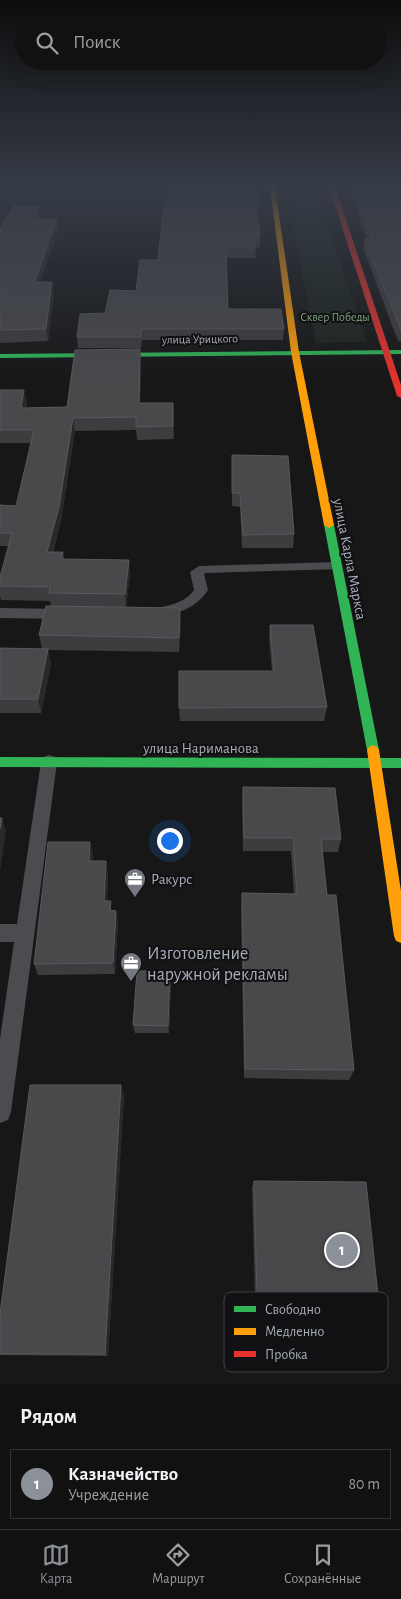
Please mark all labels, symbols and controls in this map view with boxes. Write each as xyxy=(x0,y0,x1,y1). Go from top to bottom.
search box xyxy=(15,15,386,70)
icon: search xyxy=(33,29,61,57)
text: Поиск xyxy=(73,33,120,52)
park label: Сквер Победы xyxy=(300,311,370,323)
street label: улица Урицкого xyxy=(161,332,238,347)
street label: улица Карла Маркса xyxy=(330,496,369,621)
street label: улица Нариманова xyxy=(142,741,259,756)
your location xyxy=(157,828,183,854)
office icon: Ракурс xyxy=(123,867,147,898)
place label: Ракурс xyxy=(151,872,192,887)
place label: Изготовление наружной рекламы xyxy=(147,945,288,984)
office icon: Изготовление наружной рекламы xyxy=(119,951,143,982)
pin: 1 xyxy=(326,1231,358,1269)
legend xyxy=(224,1292,388,1372)
text: Свободно xyxy=(265,1303,321,1317)
text: Медленно xyxy=(265,1325,324,1339)
text: Пробка xyxy=(265,1348,308,1362)
text: Рядом xyxy=(20,1406,77,1427)
text: Казначейство xyxy=(68,1465,178,1484)
text: 1 xyxy=(34,1476,40,1492)
text: 80 m xyxy=(349,1476,380,1492)
text: Учреждение xyxy=(68,1487,149,1503)
tab: Карта xyxy=(40,1541,73,1588)
tab: Маршрут xyxy=(152,1541,205,1588)
tab: Сохранённые xyxy=(284,1541,361,1588)

